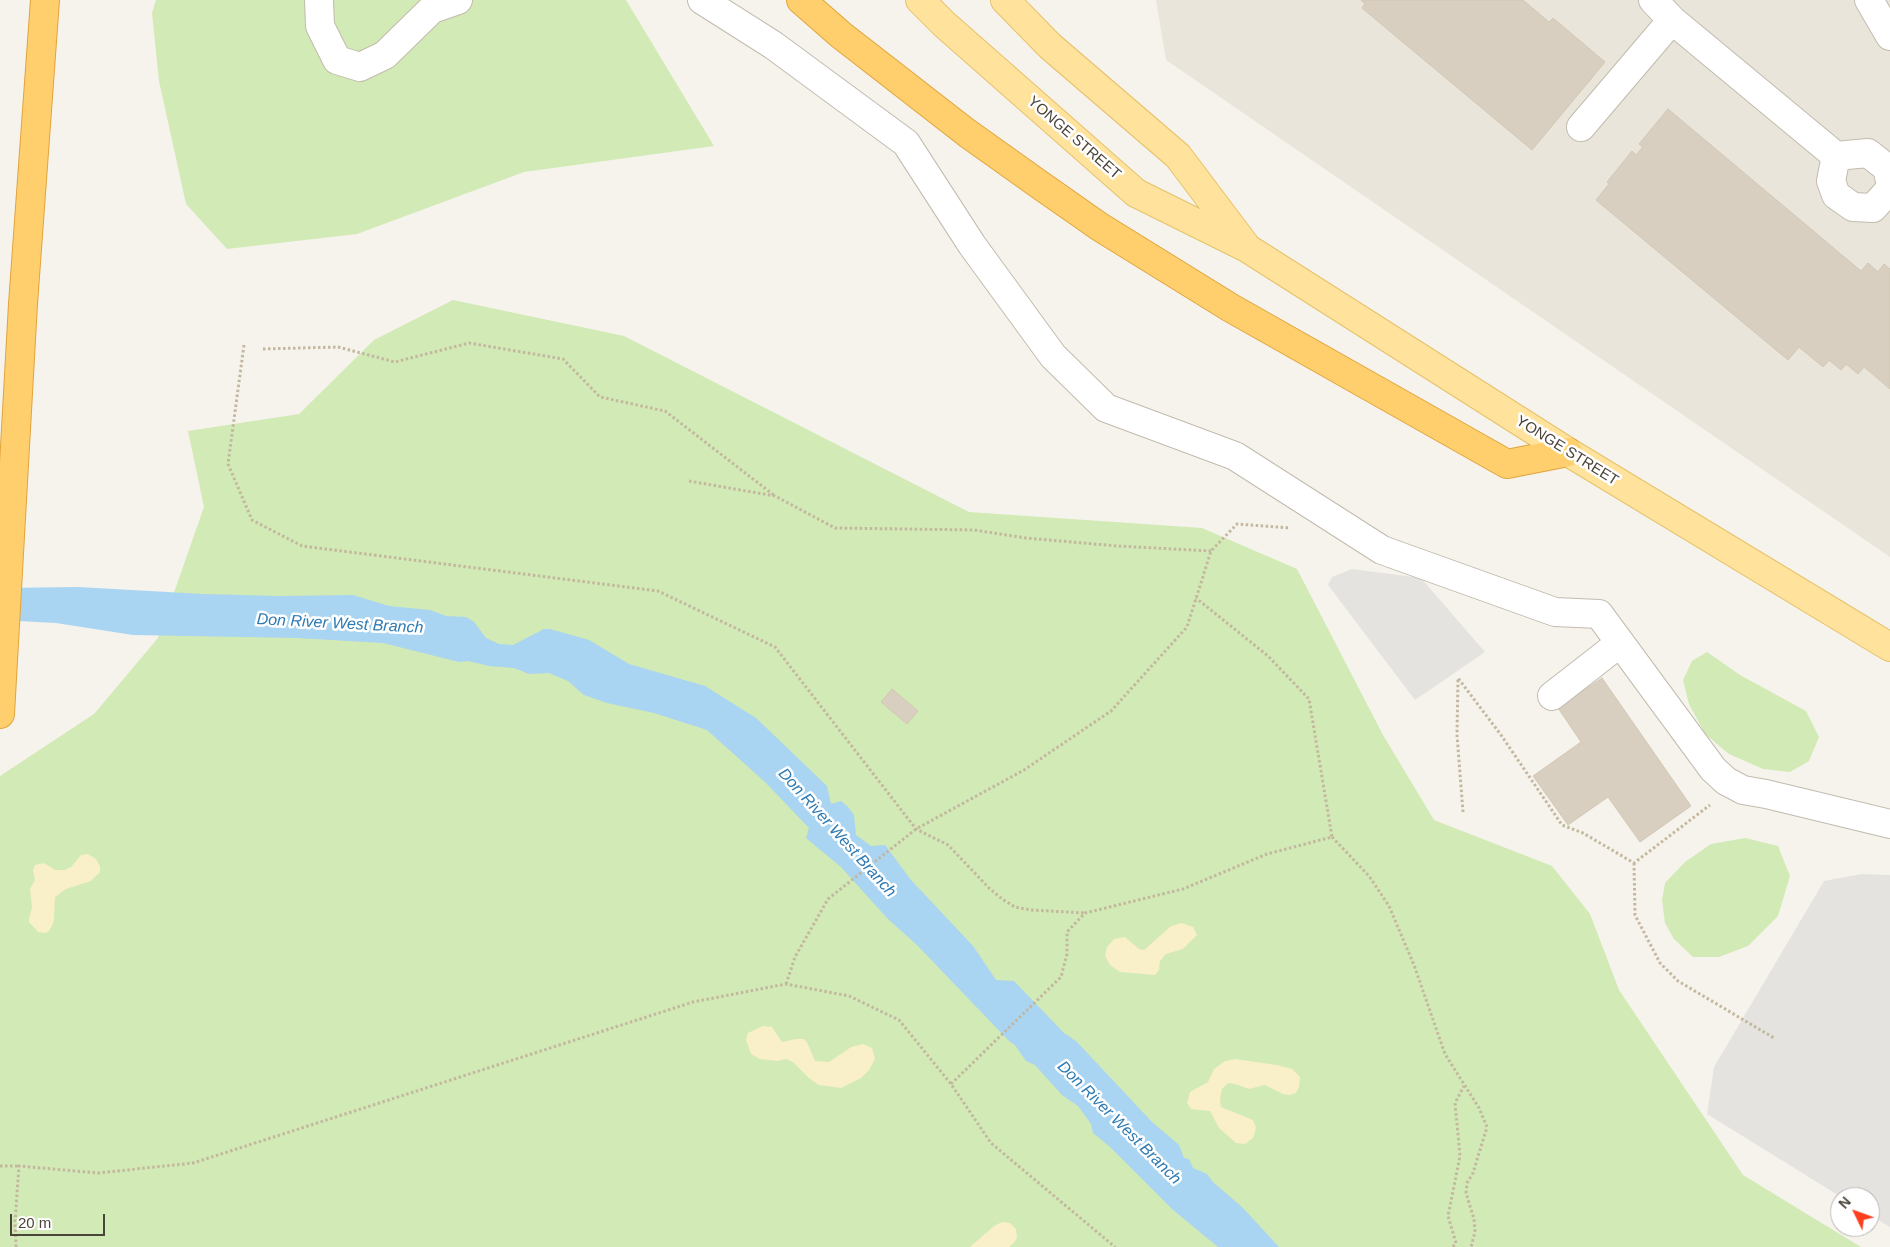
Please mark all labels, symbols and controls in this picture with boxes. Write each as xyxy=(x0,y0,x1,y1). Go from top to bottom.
street label: YONGE STREET xyxy=(1024,93,1124,183)
street label: YONGE STREET xyxy=(1512,412,1622,490)
water label: Don River West Branch xyxy=(256,610,424,638)
water label: Don River West Branch xyxy=(774,765,900,901)
water label: Don River West Branch xyxy=(1053,1057,1185,1189)
north arrow xyxy=(1830,1187,1880,1237)
text: N xyxy=(1835,1194,1854,1212)
scale bar xyxy=(12,1204,108,1236)
text: 20 m xyxy=(18,1214,51,1231)

